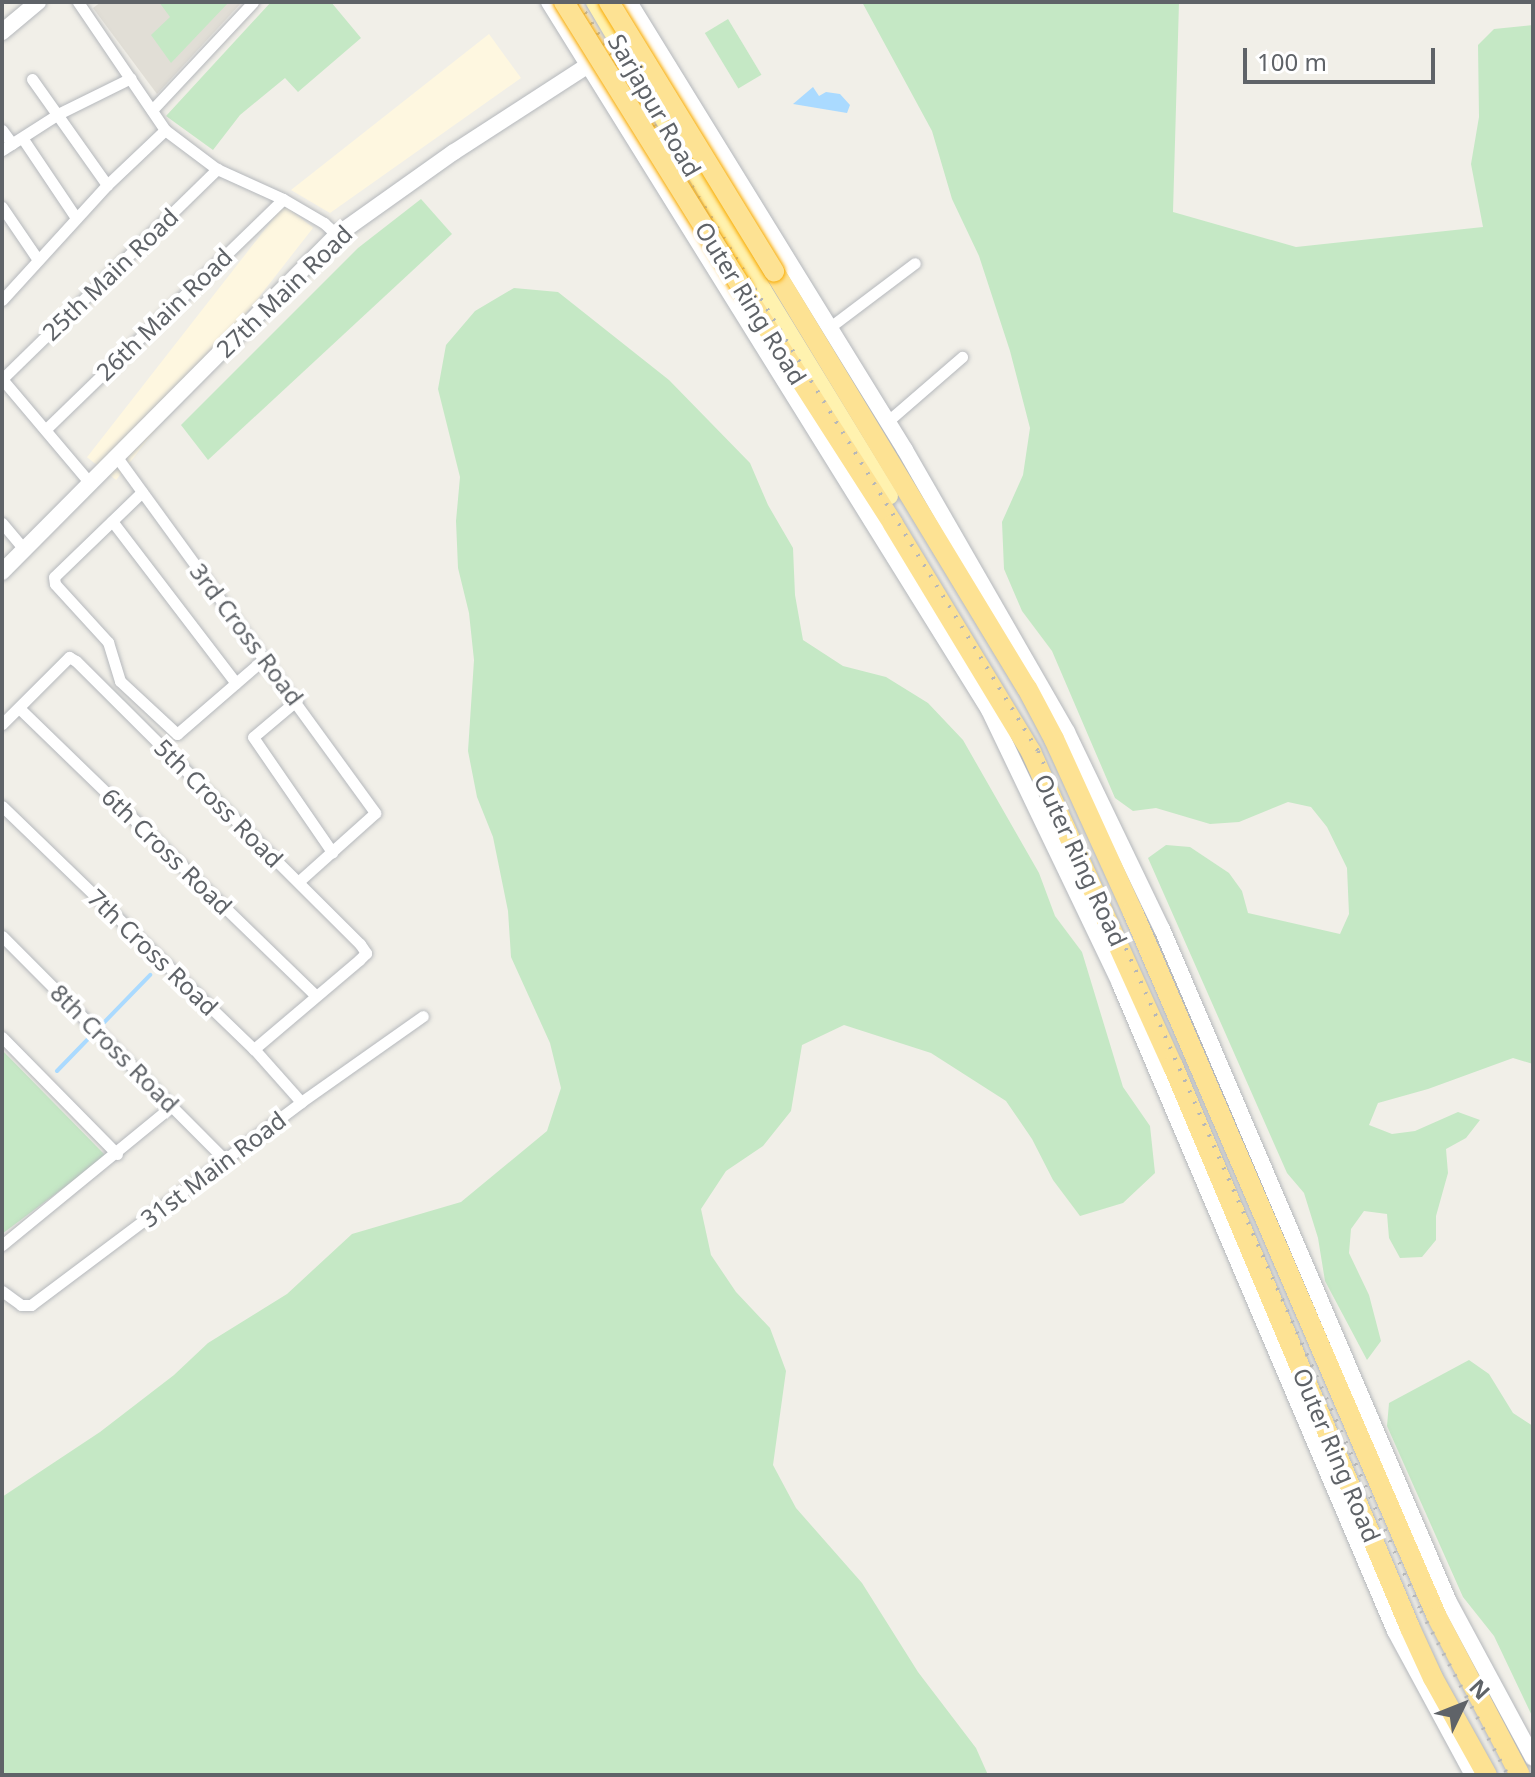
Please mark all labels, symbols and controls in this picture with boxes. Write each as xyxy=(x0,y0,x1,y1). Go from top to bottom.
street label: Sarjapur Road xyxy=(603,29,707,181)
scale bar xyxy=(1247,32,1439,82)
text: 100 m xyxy=(1257,45,1327,78)
street label: 25th Main Road xyxy=(36,202,184,346)
street label: Outer Ring Road xyxy=(689,216,813,390)
street label: 27th Main Road xyxy=(210,219,358,363)
street label: 26th Main Road xyxy=(90,242,238,386)
street label: 3rd Cross Road xyxy=(184,557,310,711)
street label: 5th Cross Road xyxy=(149,733,289,873)
street label: Outer Ring Road xyxy=(1029,769,1133,951)
street label: 6th Cross Road xyxy=(96,782,238,920)
street label: 7th Cross Road xyxy=(82,883,224,1021)
street label: 8th Cross Road xyxy=(45,978,185,1118)
street label: 31st Main Road xyxy=(135,1105,291,1233)
street label: Outer Ring Road xyxy=(1287,1364,1387,1546)
north arrow xyxy=(1423,1665,1503,1745)
text: N xyxy=(1463,1672,1498,1705)

